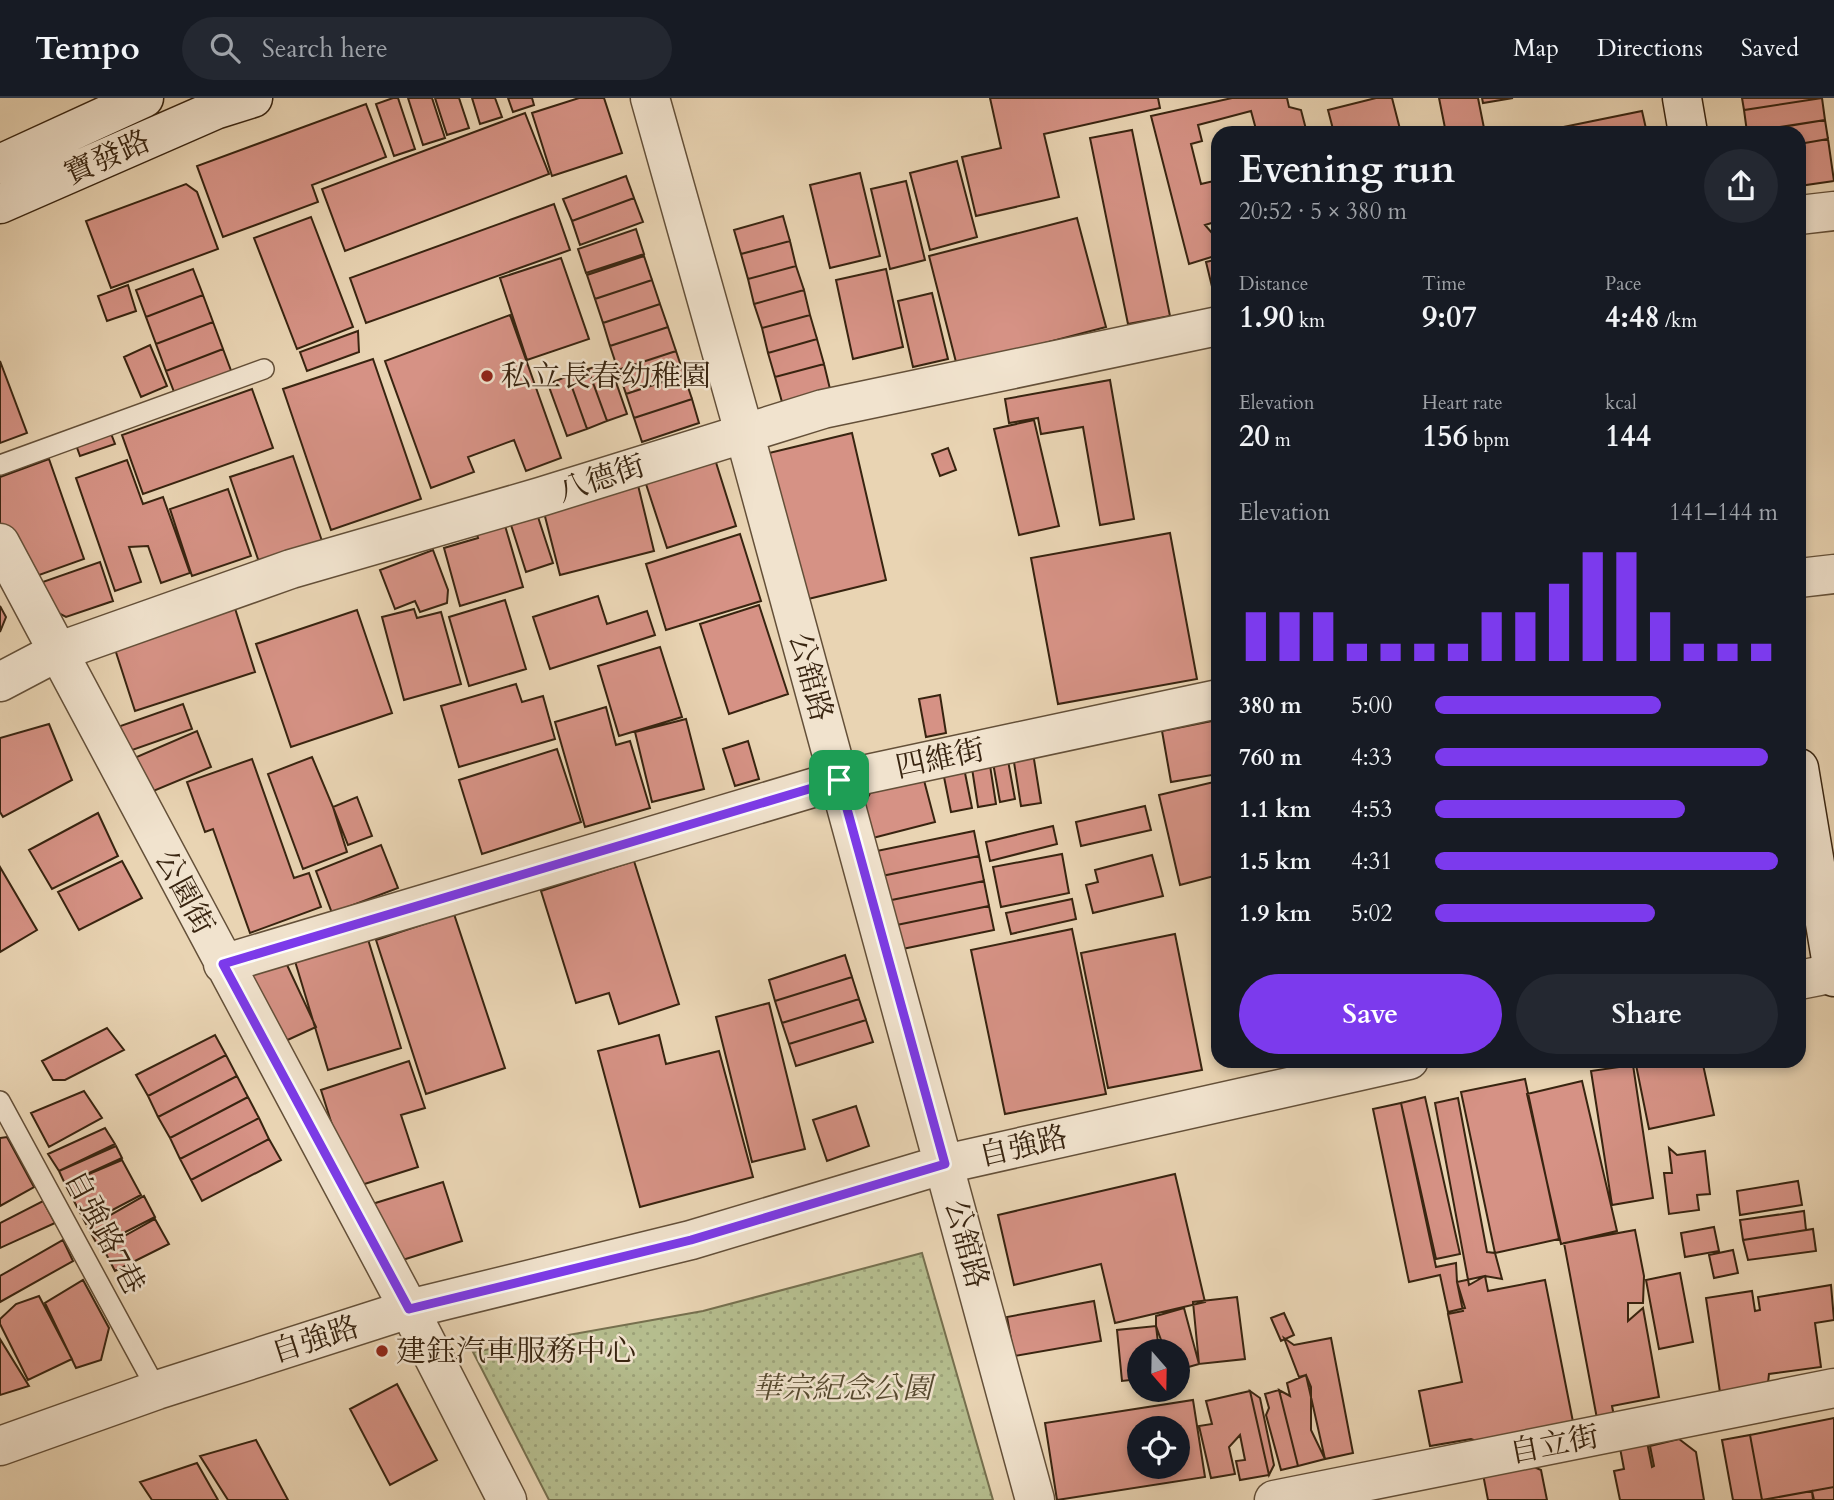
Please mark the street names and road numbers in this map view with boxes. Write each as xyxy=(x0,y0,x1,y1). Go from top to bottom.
street label: 寶發路 xyxy=(58,120,157,194)
street label: 八德街 xyxy=(552,445,650,512)
street label: 公舘路 xyxy=(779,628,842,726)
street label: 四維街 xyxy=(892,729,988,788)
street label: 公園街 xyxy=(145,843,224,942)
street label: 自強路 xyxy=(975,1116,1072,1177)
street label: 自強路7巷 xyxy=(55,1163,154,1302)
street label: 公舘路 xyxy=(935,1195,998,1293)
street label: 自強路 xyxy=(266,1306,364,1373)
street label: 自立街 xyxy=(1506,1416,1602,1473)

